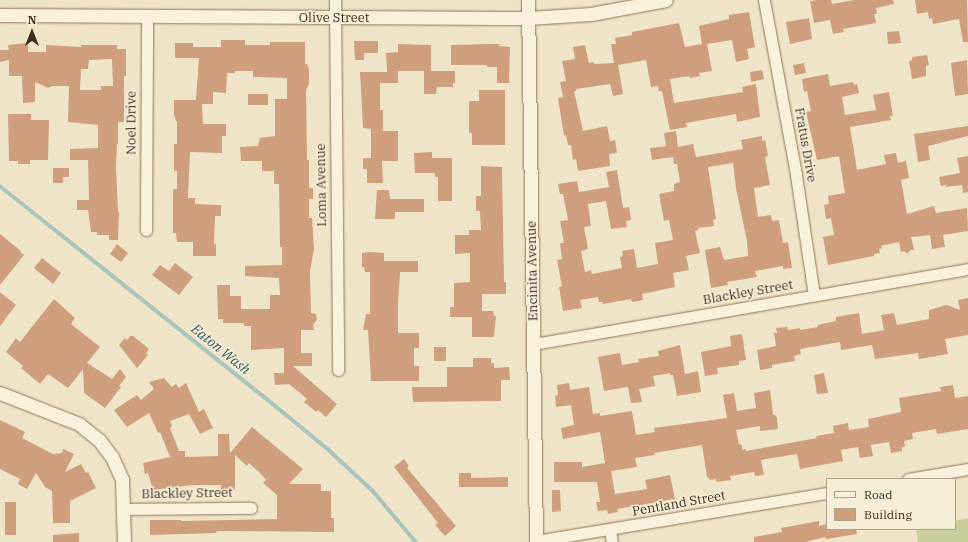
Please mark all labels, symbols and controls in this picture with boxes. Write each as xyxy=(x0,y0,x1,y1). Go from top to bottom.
street label: Olive Street xyxy=(299,10,369,26)
north arrow xyxy=(12,12,52,52)
text: N xyxy=(28,13,36,27)
street label: Noel Drive xyxy=(124,91,140,155)
street label: Fratus Drive xyxy=(791,107,819,183)
street label: Loma Avenue xyxy=(313,143,331,227)
street label: Encinita Avenue xyxy=(524,221,542,321)
street label: Blackley Street xyxy=(702,277,794,309)
water label: Eaton Wash xyxy=(188,320,254,378)
legend xyxy=(826,478,956,530)
street label: Blackley Street xyxy=(141,485,233,503)
text: Road xyxy=(864,487,893,502)
street label: Pentland Street xyxy=(631,488,727,520)
text: Building xyxy=(864,507,912,522)

